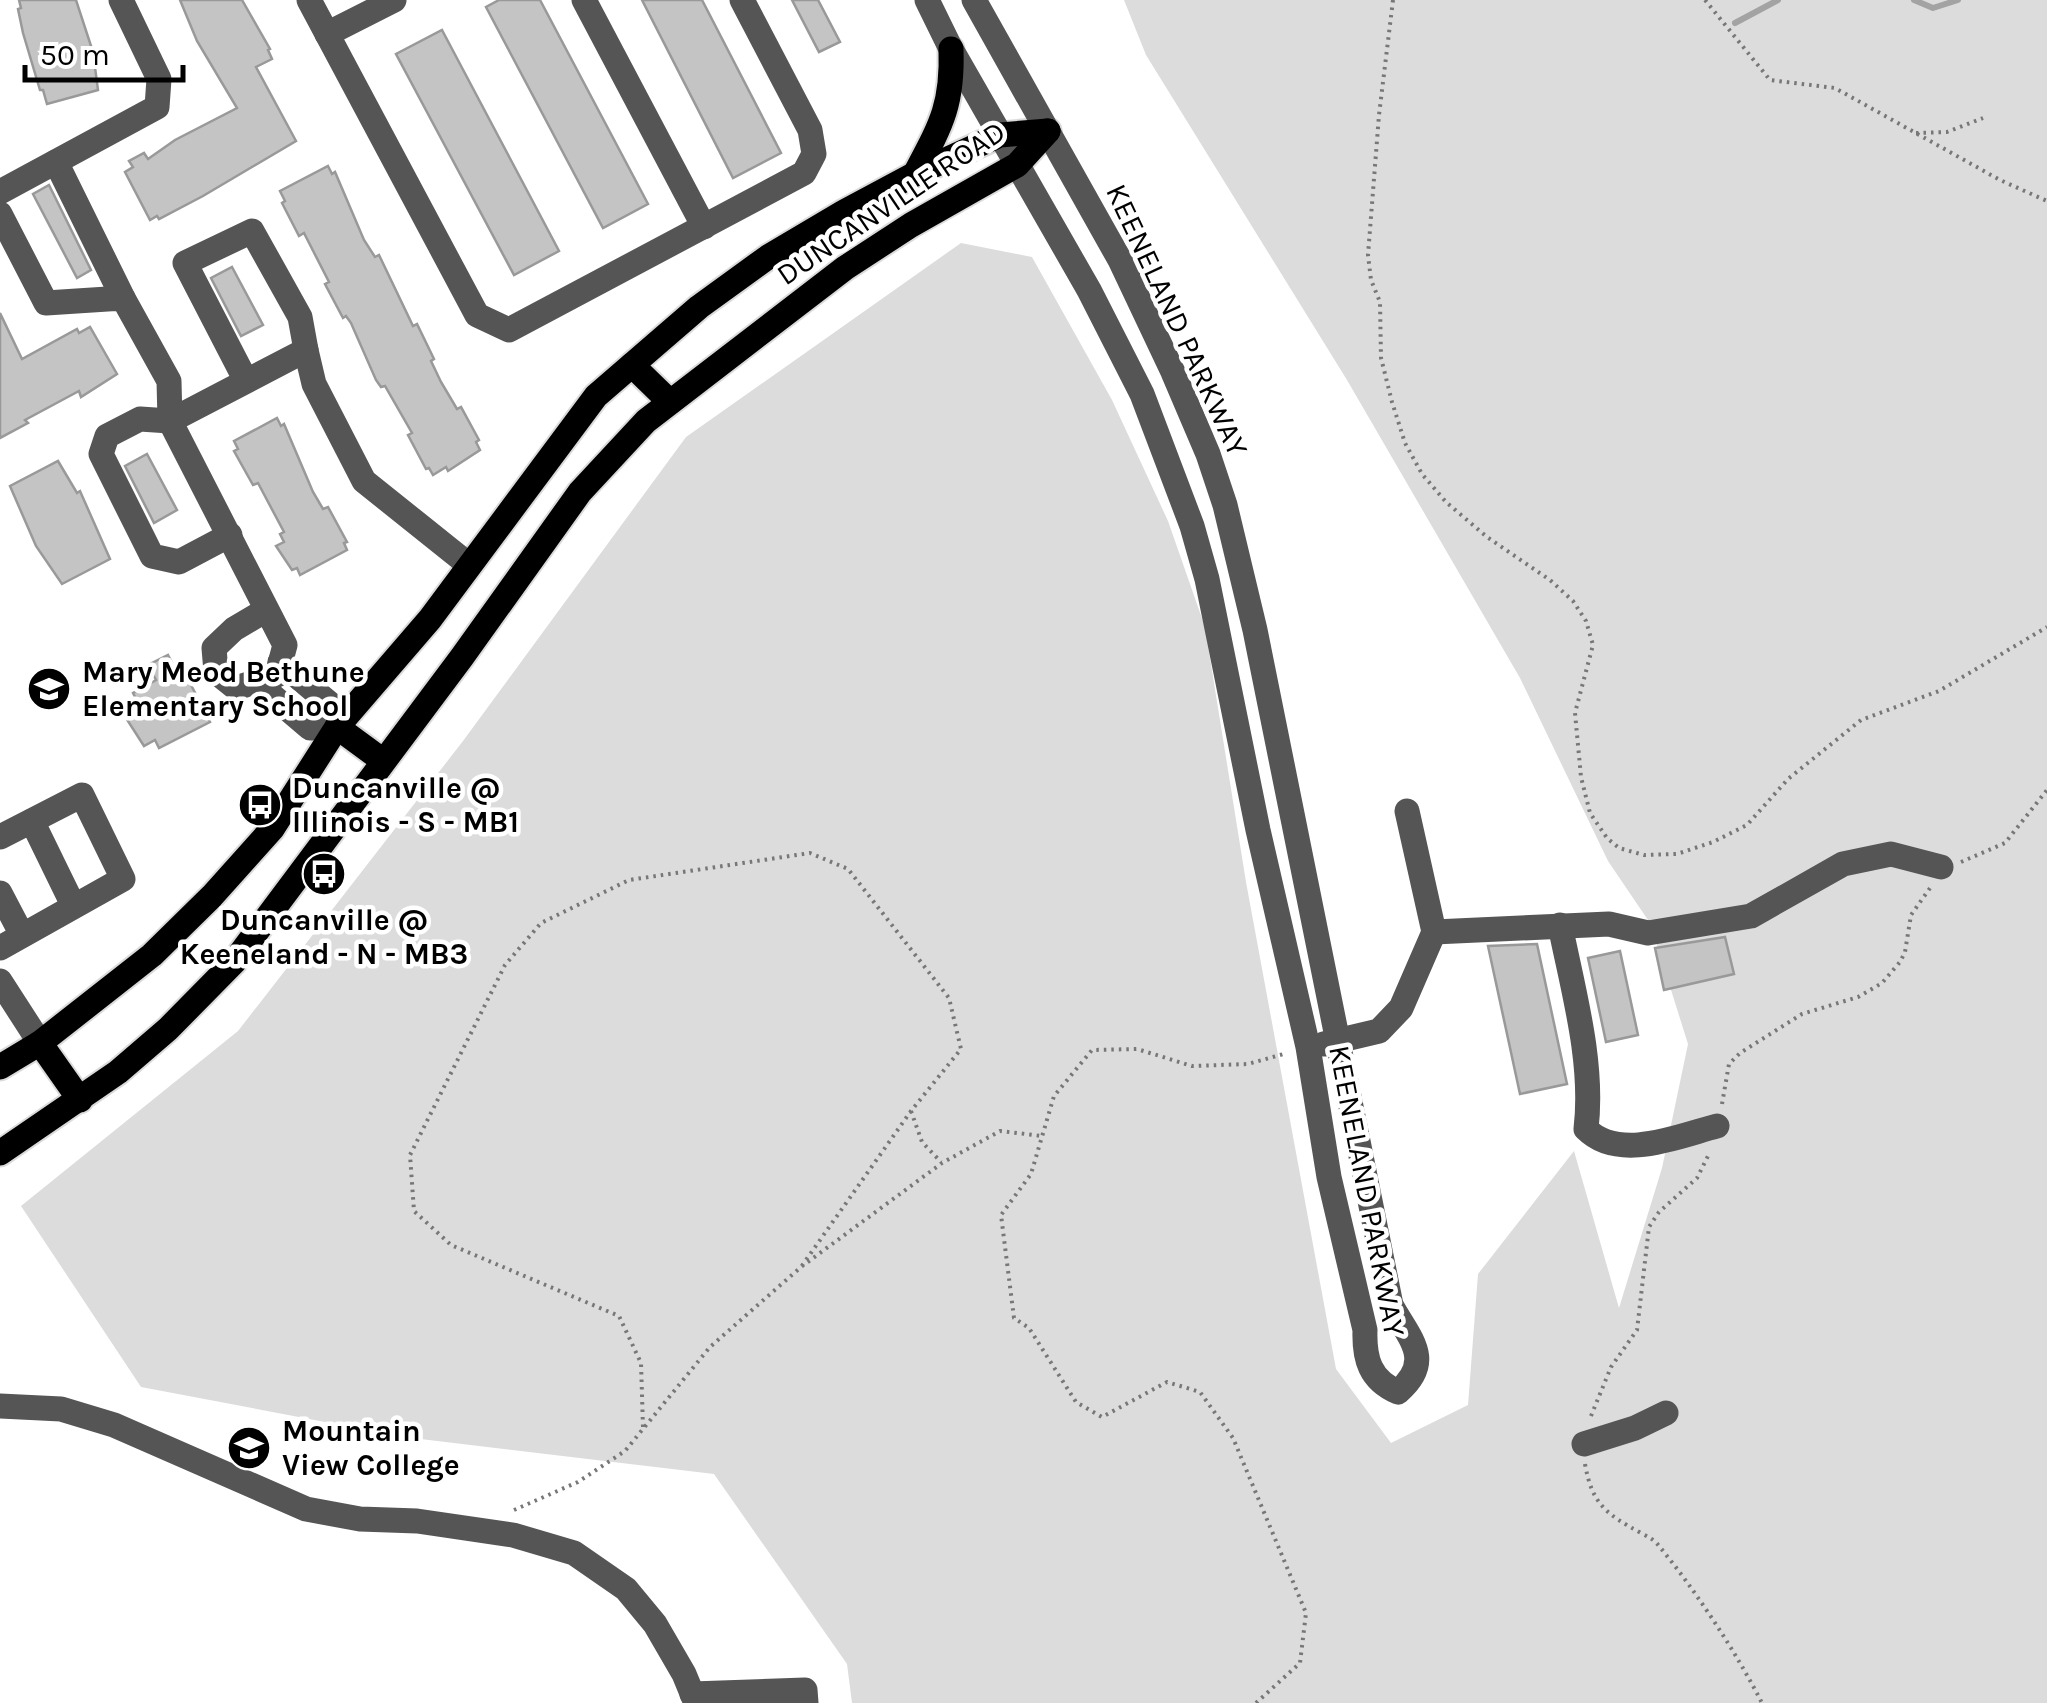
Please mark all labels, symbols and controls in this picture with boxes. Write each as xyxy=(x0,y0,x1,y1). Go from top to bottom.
scale bar xyxy=(25,20,182,82)
text: 50 m xyxy=(40,37,110,73)
street label: DUNCANVILLE ROAD xyxy=(770,113,1012,293)
street label: KEENELAND PARKWAY xyxy=(1098,178,1256,462)
place label: Mary Meod Bethune Elementary School xyxy=(82,654,365,724)
school or university icon: Mary Meod Bethune Elementary School xyxy=(26,666,72,712)
place label: Duncanville @ Illinois - S - MB1 xyxy=(292,770,519,840)
bus stop icon: Duncanville @ Illinois - S - MB1 xyxy=(237,782,283,828)
bus stop icon: Duncanville @ Keeneland - N - MB3 xyxy=(301,851,347,897)
place label: Duncanville @ Keeneland - N - MB3 xyxy=(180,902,468,972)
street label: KEENELAND PARKWAY xyxy=(1321,1042,1413,1340)
place label: Mountain View College xyxy=(282,1413,460,1483)
school or university icon: Mountain View College xyxy=(226,1425,272,1471)

